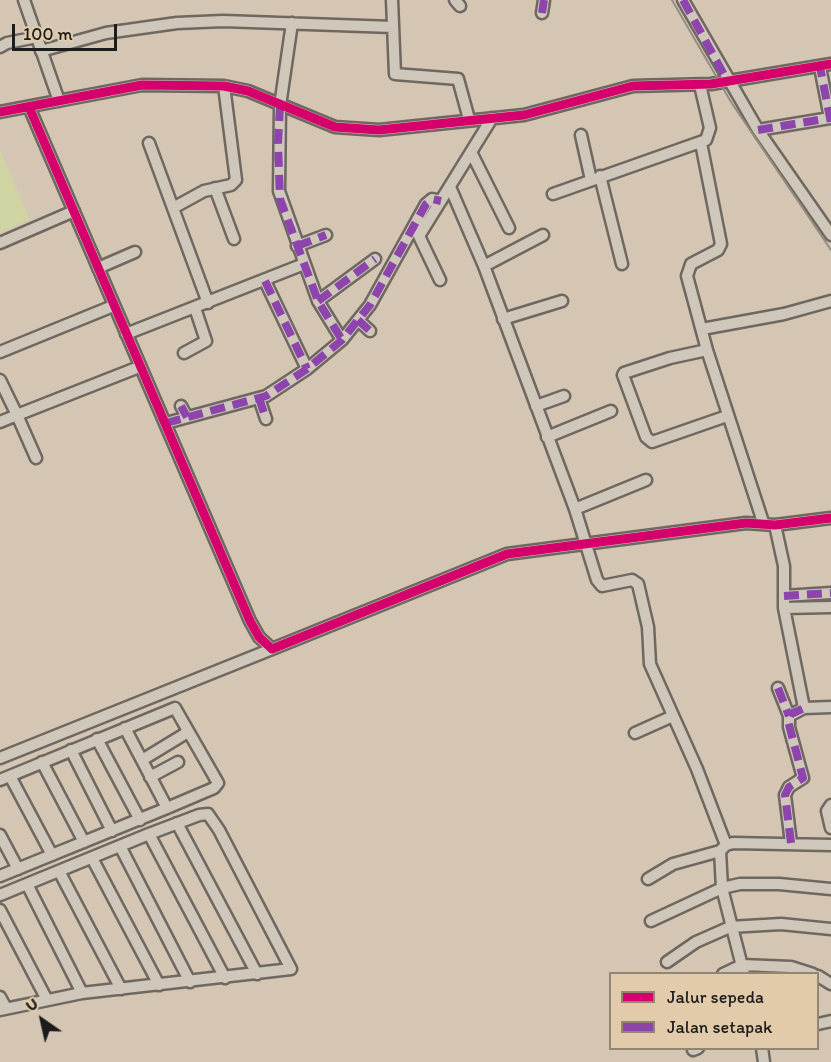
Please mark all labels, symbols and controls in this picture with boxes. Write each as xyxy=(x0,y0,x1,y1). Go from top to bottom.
scale bar xyxy=(15,12,120,50)
text: 100 m xyxy=(23,23,73,45)
legend xyxy=(609,972,819,1050)
text: Jalur sepeda xyxy=(667,986,764,1008)
north arrow xyxy=(12,990,72,1050)
text: U xyxy=(22,994,41,1016)
text: Jalan setapak xyxy=(667,1016,772,1038)

